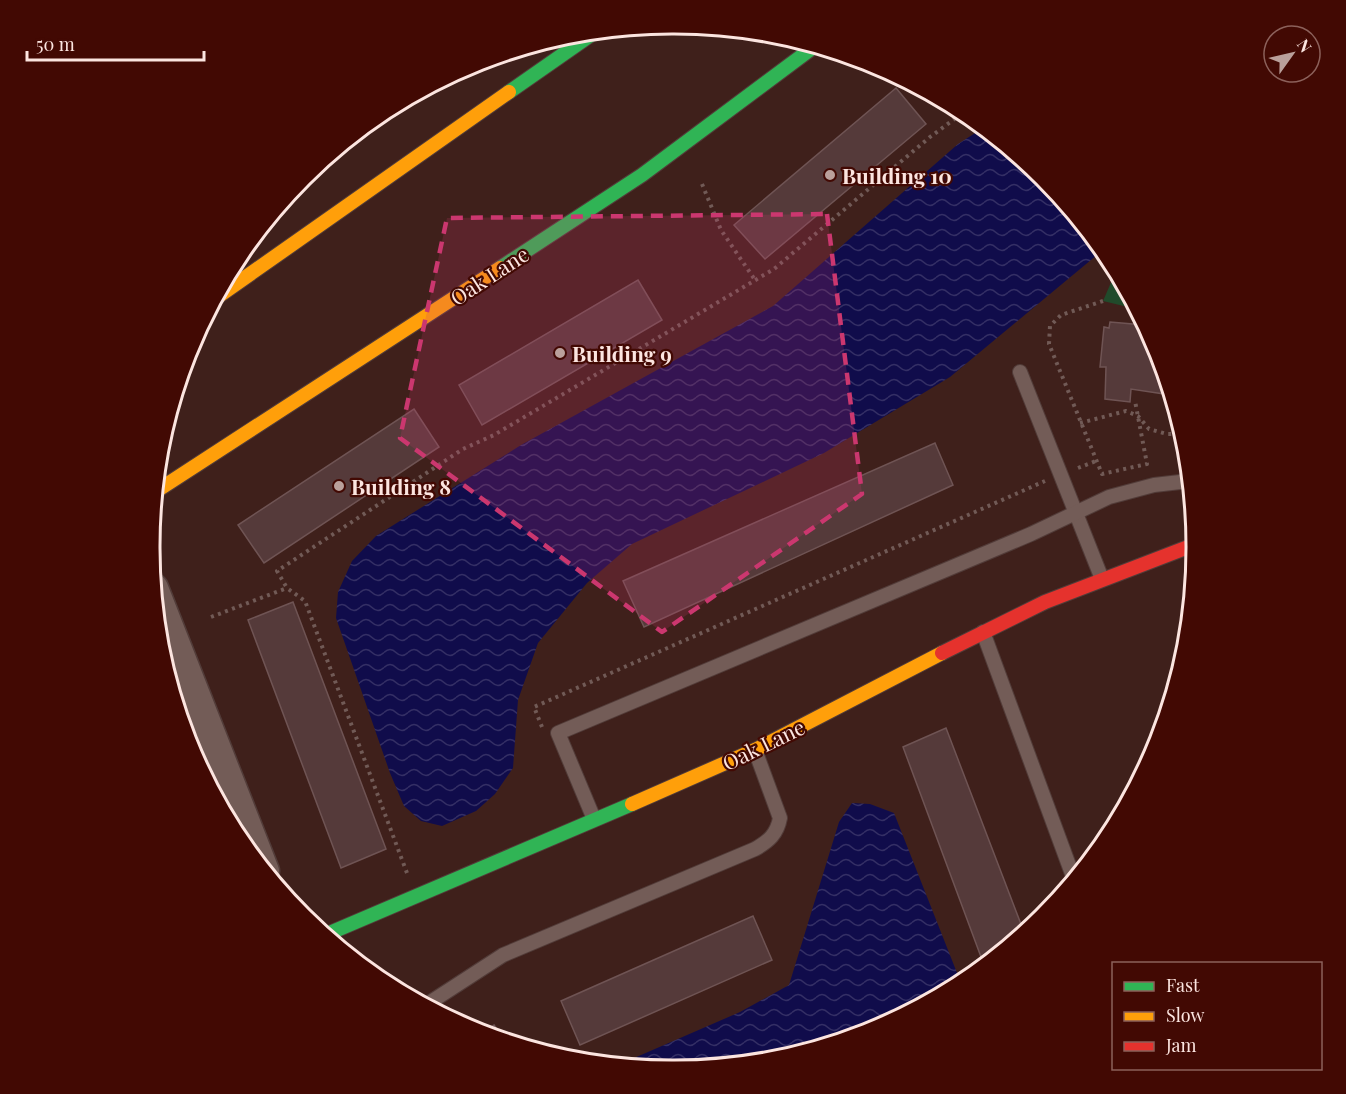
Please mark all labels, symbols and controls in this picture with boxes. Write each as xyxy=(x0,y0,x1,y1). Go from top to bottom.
scale bar xyxy=(27,24,204,62)
north arrow xyxy=(1262,24,1322,84)
text: 50 m xyxy=(36,32,75,56)
text: N xyxy=(1293,35,1317,56)
place label: Building 10 xyxy=(842,161,952,189)
marker: Building 10 xyxy=(823,168,837,182)
street label: Oak Lane xyxy=(444,239,534,311)
place label: Building 9 xyxy=(572,339,672,367)
marker: Building 9 xyxy=(553,346,567,360)
place label: Building 8 xyxy=(351,472,451,500)
marker: Building 8 xyxy=(332,479,346,493)
street label: Oak Lane xyxy=(717,712,809,776)
legend xyxy=(1112,962,1322,1070)
text: Fast xyxy=(1166,973,1200,997)
text: Slow xyxy=(1166,1003,1204,1027)
text: Jam xyxy=(1165,1033,1196,1057)

